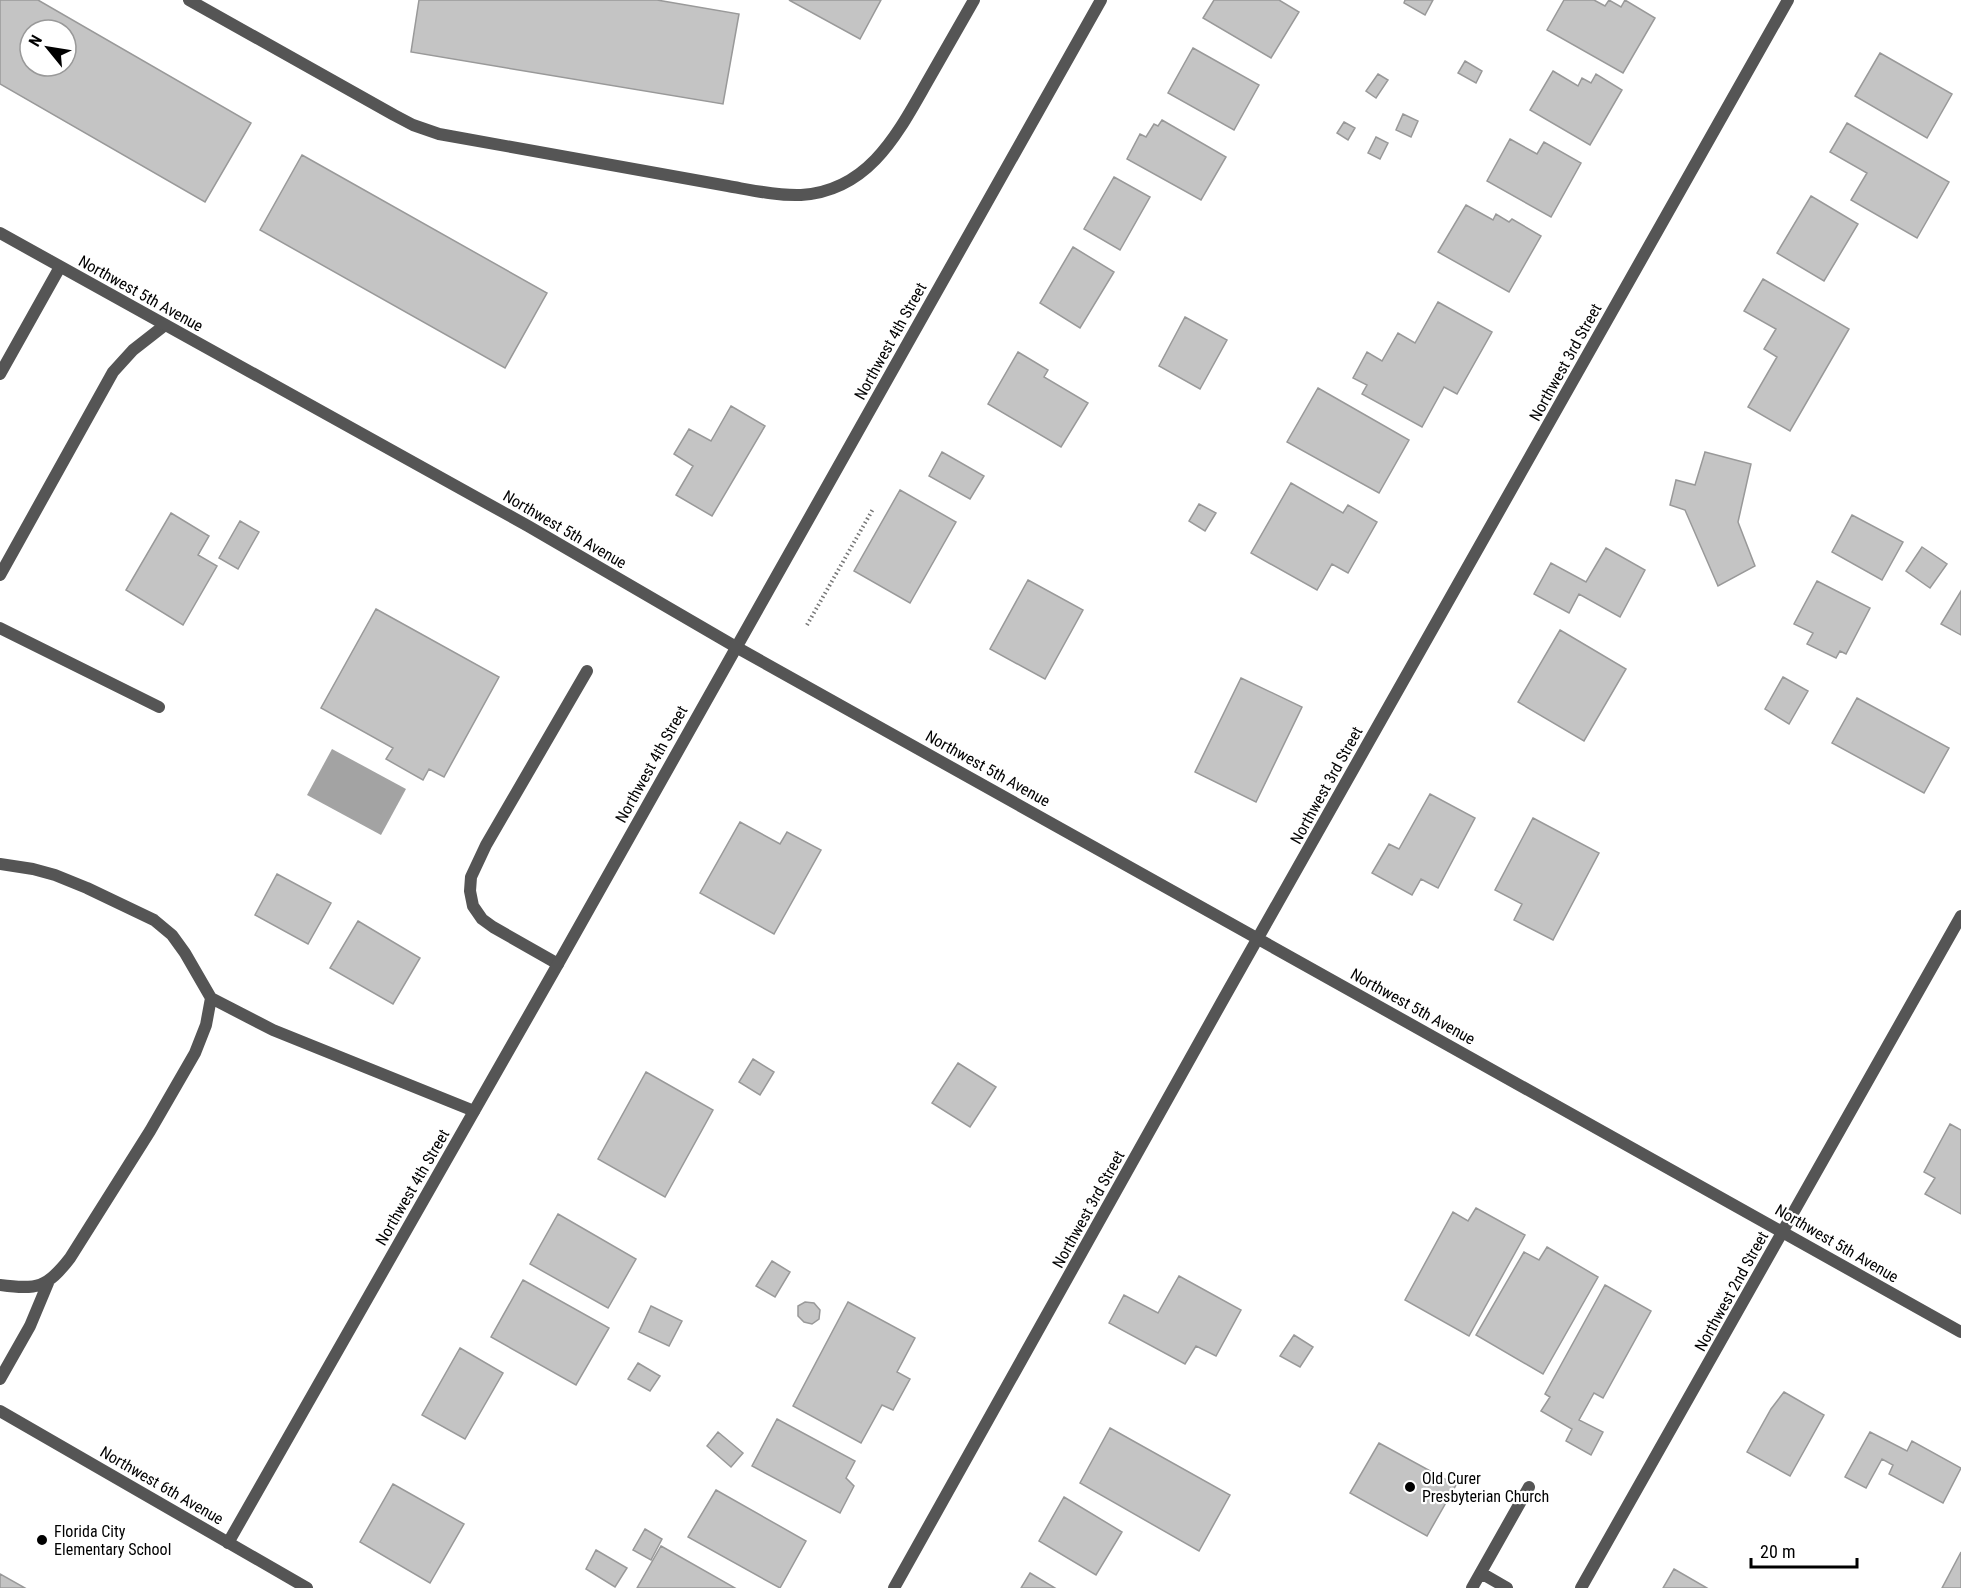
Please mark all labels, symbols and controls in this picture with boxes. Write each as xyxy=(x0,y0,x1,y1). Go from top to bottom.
north arrow xyxy=(18,18,78,78)
text: N xyxy=(25,32,46,50)
street label: Northwest 5th Avenue xyxy=(75,251,206,336)
street label: Northwest 4th Street xyxy=(850,279,931,403)
street label: Northwest 3rd Street xyxy=(1525,300,1606,424)
street label: Northwest 5th Avenue xyxy=(500,486,630,573)
street label: Northwest 4th Street xyxy=(611,702,692,826)
street label: Northwest 3rd Street xyxy=(1286,723,1367,847)
street label: Northwest 5th Avenue xyxy=(922,726,1053,811)
street label: Northwest 5th Avenue xyxy=(1347,964,1478,1049)
street label: Northwest 4th Street xyxy=(372,1126,453,1249)
street label: Northwest 3rd Street xyxy=(1048,1147,1129,1271)
street label: Northwest 5th Avenue xyxy=(1772,1200,1902,1287)
street label: Northwest 2nd Street xyxy=(1691,1228,1772,1354)
street label: Northwest 6th Avenue xyxy=(97,1442,227,1529)
place label: Old Curer Presbyterian Church xyxy=(1422,1469,1549,1506)
marker: Old Curer Presbyterian Church xyxy=(1403,1480,1417,1494)
place label: Florida City Elementary School xyxy=(54,1522,171,1559)
scale bar xyxy=(1751,1531,1858,1569)
marker: Florida City Elementary School xyxy=(35,1533,49,1547)
text: 20 m xyxy=(1760,1541,1795,1562)

